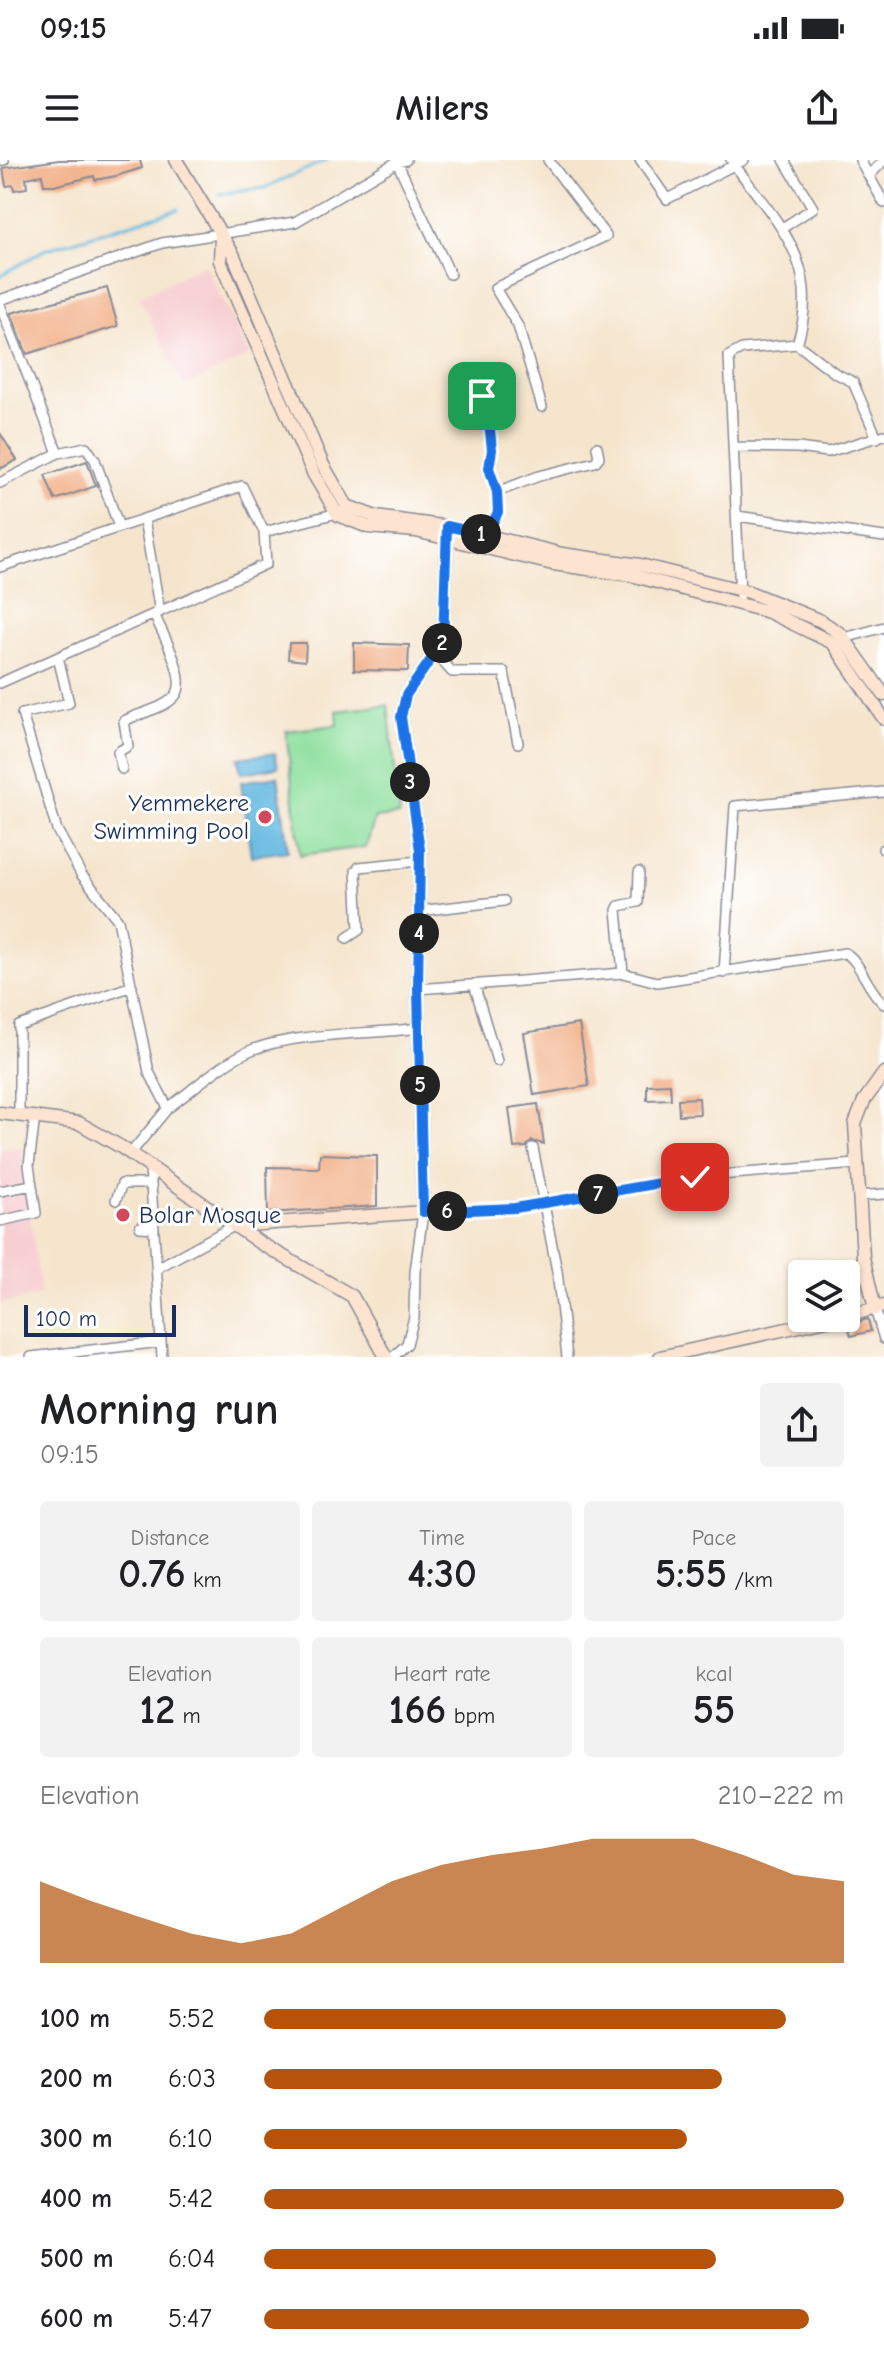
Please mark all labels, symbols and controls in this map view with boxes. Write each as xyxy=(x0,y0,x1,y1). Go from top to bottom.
text: 09:15 xyxy=(40,11,107,46)
icon: menu xyxy=(40,86,84,130)
icon: share xyxy=(800,86,844,130)
text: Milers xyxy=(395,88,489,129)
pin xyxy=(448,362,516,430)
icon: arrive xyxy=(460,374,504,418)
pin: 1 xyxy=(461,514,501,554)
text: 1 xyxy=(477,521,485,547)
pin: 2 xyxy=(422,623,462,663)
text: 2 xyxy=(437,630,447,656)
pin: 3 xyxy=(390,762,430,802)
text: 3 xyxy=(405,769,415,795)
place label: Yemmekere Swimming Pool xyxy=(94,789,249,845)
marker: Yemmekere Swimming Pool xyxy=(256,808,274,826)
pin: 4 xyxy=(399,913,439,953)
text: 4 xyxy=(414,920,424,946)
pin: 5 xyxy=(400,1065,440,1105)
text: 5 xyxy=(414,1072,426,1098)
pin xyxy=(661,1143,729,1211)
icon: check xyxy=(673,1155,717,1199)
pin: 7 xyxy=(578,1174,618,1214)
text: 7 xyxy=(593,1181,603,1207)
pin: 6 xyxy=(427,1191,467,1231)
text: 6 xyxy=(441,1198,453,1224)
place label: Bolar Mosque xyxy=(139,1201,281,1229)
marker: Bolar Mosque xyxy=(114,1206,132,1224)
map controls xyxy=(788,1260,860,1332)
button: layers xyxy=(788,1260,860,1332)
scale bar xyxy=(24,1301,176,1337)
text: 100 m xyxy=(36,1306,97,1332)
button: share xyxy=(760,1383,844,1467)
text: Morning run xyxy=(40,1384,279,1435)
text: 09:15 xyxy=(40,1440,99,1470)
text: Distance xyxy=(131,1525,209,1551)
text: Time xyxy=(419,1525,465,1551)
text: Pace xyxy=(692,1525,736,1551)
text: 0.76 xyxy=(118,1551,186,1597)
text: 4:30 xyxy=(407,1551,477,1597)
text: 5:55 xyxy=(655,1551,727,1597)
text: km xyxy=(186,1567,222,1593)
text: /km xyxy=(727,1567,773,1593)
text: Elevation xyxy=(128,1661,212,1687)
text: Heart rate xyxy=(394,1661,491,1687)
text: kcal xyxy=(696,1661,732,1687)
text: 12 xyxy=(139,1687,175,1733)
text: 166 xyxy=(389,1687,446,1733)
text: 55 xyxy=(693,1687,735,1733)
text: m xyxy=(175,1703,201,1729)
text: bpm xyxy=(446,1703,495,1729)
text: Elevation xyxy=(40,1781,140,1811)
text: 210–222 m xyxy=(718,1781,844,1811)
text: 100 m xyxy=(40,2004,110,2034)
text: 5:52 xyxy=(168,2004,215,2034)
text: 200 m xyxy=(40,2064,113,2094)
text: 6:03 xyxy=(168,2064,216,2094)
text: 300 m xyxy=(40,2124,113,2154)
text: 6:10 xyxy=(168,2124,213,2154)
text: 400 m xyxy=(40,2184,112,2214)
text: 5:42 xyxy=(168,2184,213,2214)
text: 500 m xyxy=(40,2244,114,2274)
text: 6:04 xyxy=(168,2244,215,2274)
text: 600 m xyxy=(40,2304,113,2334)
text: 5:47 xyxy=(168,2304,212,2334)

